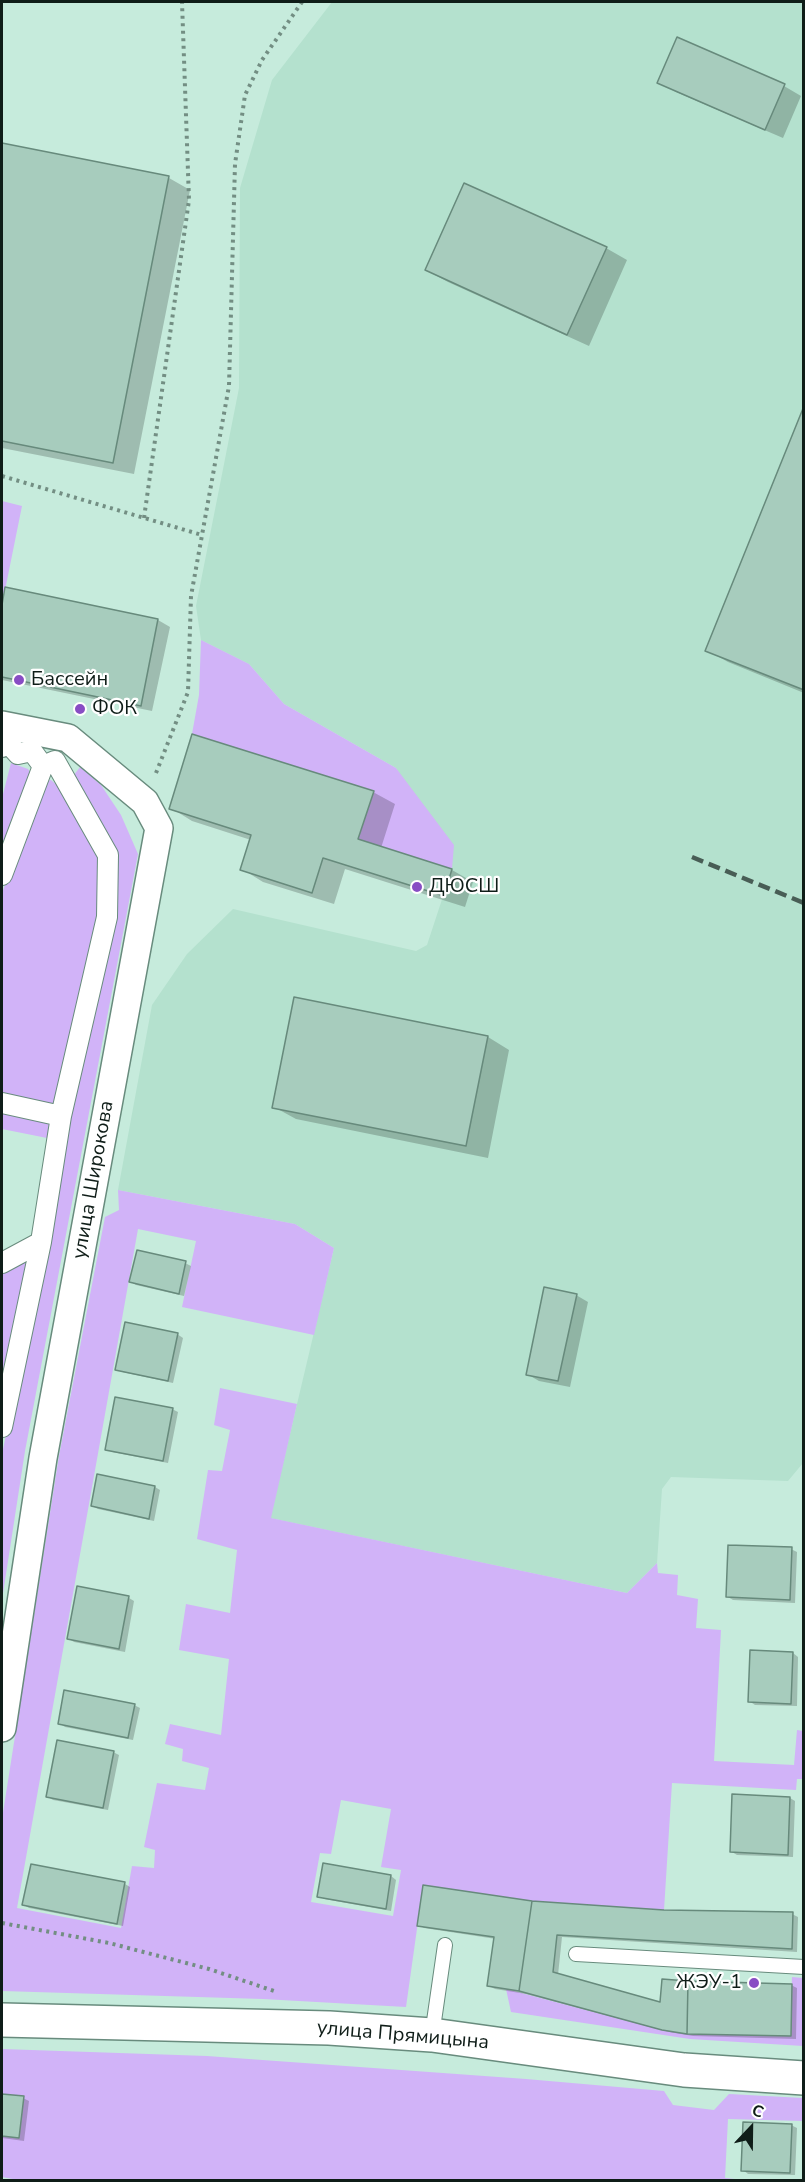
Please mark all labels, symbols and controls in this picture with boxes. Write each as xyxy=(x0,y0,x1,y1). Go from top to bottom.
place label: Бассейн xyxy=(31,668,108,692)
marker: Бассейн xyxy=(12,673,26,687)
place label: ФОК xyxy=(92,697,137,721)
marker: ФОК xyxy=(73,702,87,716)
place label: ДЮСШ xyxy=(429,875,499,899)
marker: ДЮСШ xyxy=(410,880,424,894)
street label: улица Широкова xyxy=(68,1099,120,1261)
place label: ЖЭУ-1 xyxy=(676,1971,742,1995)
marker: ЖЭУ-1 xyxy=(747,1976,761,1990)
street label: улица Прямицына xyxy=(316,2017,490,2055)
north arrow xyxy=(721,2098,781,2158)
text: С xyxy=(749,2099,767,2124)

